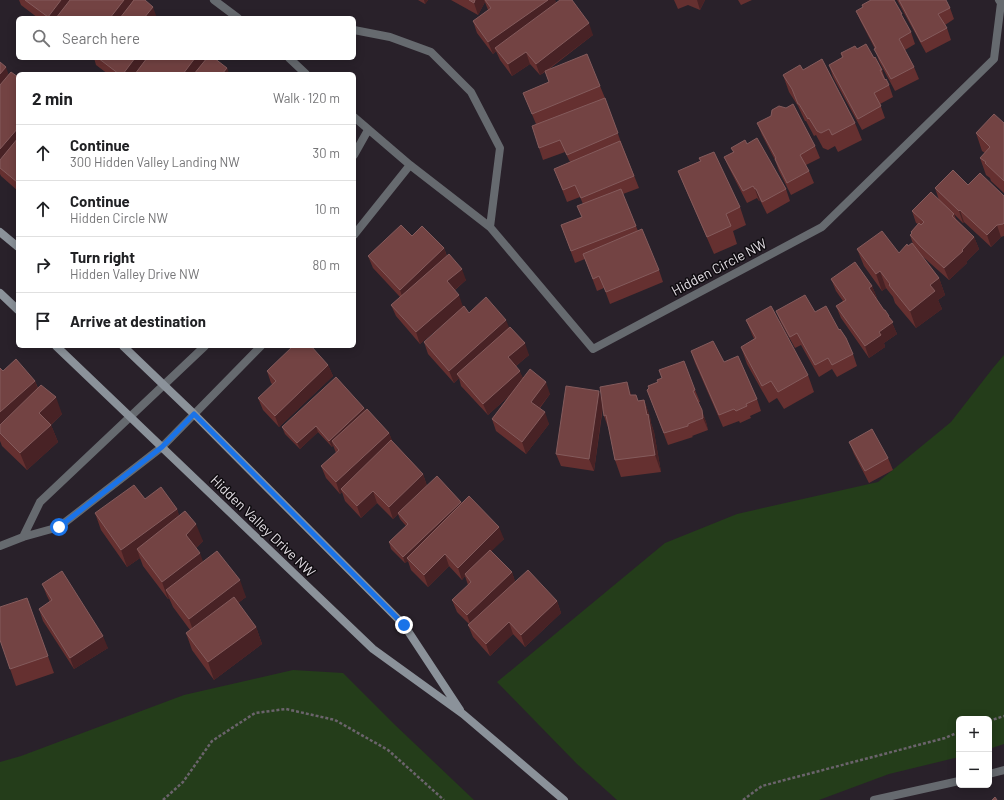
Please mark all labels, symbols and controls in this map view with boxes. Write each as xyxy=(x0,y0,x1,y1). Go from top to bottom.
search box xyxy=(16,16,356,60)
icon: search xyxy=(30,27,52,49)
text: Search here xyxy=(62,29,140,47)
text: 2 min xyxy=(32,88,73,108)
text: Walk · 120 m xyxy=(273,90,340,106)
text: Continue xyxy=(70,136,130,154)
icon: ahead xyxy=(32,142,54,164)
text: 30 m xyxy=(313,145,340,161)
text: 300 Hidden Valley Landing NW xyxy=(70,154,240,170)
text: Continue xyxy=(70,192,130,210)
icon: ahead xyxy=(32,198,54,220)
text: 10 m xyxy=(315,201,340,217)
text: Hidden Circle NW xyxy=(70,210,168,226)
street label: Hidden Circle NW xyxy=(668,234,769,299)
text: Turn right xyxy=(70,248,135,266)
icon: right xyxy=(32,254,54,276)
text: 80 m xyxy=(313,257,340,273)
text: Hidden Valley Drive NW xyxy=(70,266,199,282)
icon: arrive xyxy=(32,310,54,332)
text: Arrive at destination xyxy=(70,312,206,330)
street label: Hidden Valley Drive NW xyxy=(207,471,319,580)
route start xyxy=(50,518,68,536)
route end xyxy=(395,616,413,634)
map controls xyxy=(956,716,992,788)
button: + xyxy=(956,716,992,752)
button: − xyxy=(956,752,992,788)

